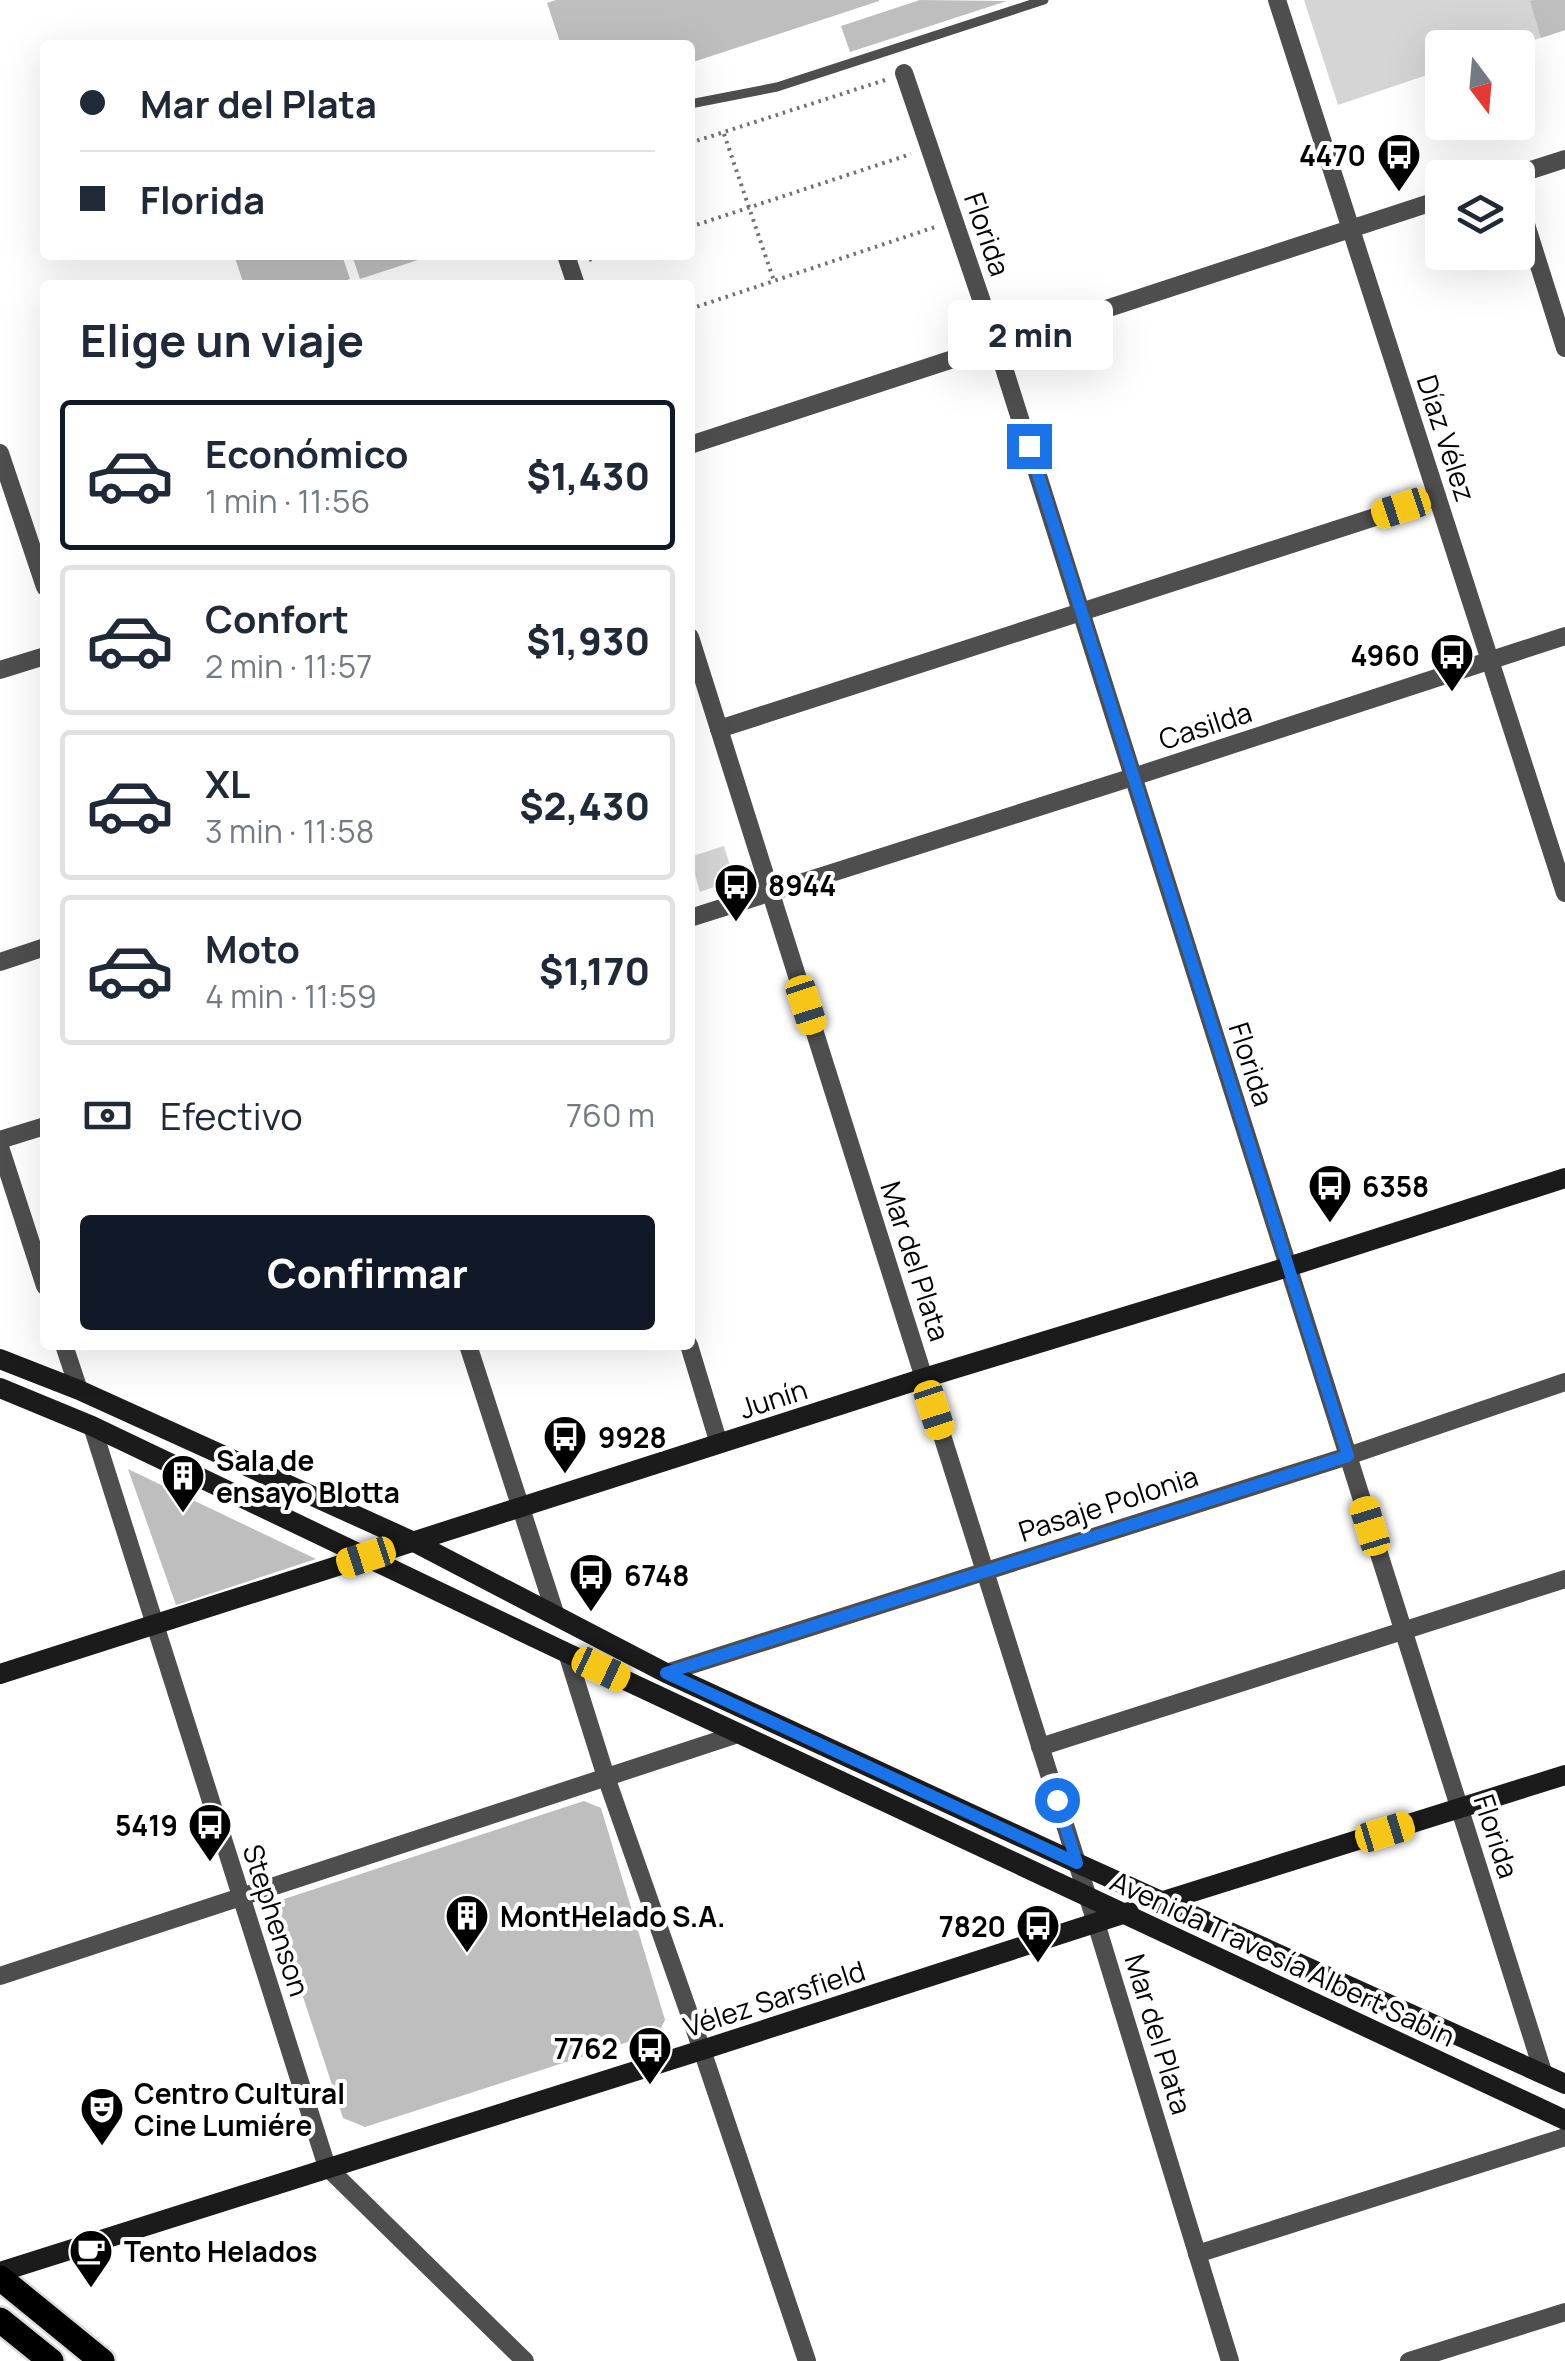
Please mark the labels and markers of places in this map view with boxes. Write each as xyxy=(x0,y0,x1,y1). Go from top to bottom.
bus stop icon: 4470 xyxy=(1376,132,1422,193)
place label: 4470 xyxy=(1299,136,1366,174)
bus stop icon: 4960 xyxy=(1429,632,1475,693)
place label: 4960 xyxy=(1350,636,1420,674)
bus stop icon: 8944 xyxy=(713,862,759,923)
place label: 8944 xyxy=(768,866,836,904)
bus stop icon: 6358 xyxy=(1307,1163,1353,1224)
place label: 6358 xyxy=(1362,1167,1429,1205)
bus stop icon: 9928 xyxy=(542,1414,588,1475)
place label: 9928 xyxy=(598,1418,667,1456)
place label: Sala de ensayo Blotta xyxy=(216,1441,400,1511)
building icon: Sala de ensayo Blotta xyxy=(160,1453,206,1514)
bus stop icon: 6748 xyxy=(568,1552,614,1613)
place label: 6748 xyxy=(624,1556,689,1594)
bus stop icon: 5419 xyxy=(187,1802,233,1863)
place label: 5419 xyxy=(115,1806,178,1844)
building icon: MontHelado S.A. xyxy=(444,1893,490,1954)
place label: MontHelado S.A. xyxy=(500,1897,726,1935)
bus stop icon: 7820 xyxy=(1015,1903,1061,1964)
place label: 7820 xyxy=(939,1907,1006,1945)
bus stop icon: 7762 xyxy=(627,2025,673,2086)
place label: 7762 xyxy=(554,2029,618,2067)
place label: Centro Cultural Cine Lumiére xyxy=(134,2074,345,2144)
theatre icon: Centro Cultural Cine Lumiére xyxy=(79,2086,125,2147)
cafe icon: Tento Helados xyxy=(68,2228,114,2289)
place label: Tento Helados xyxy=(124,2232,317,2270)

